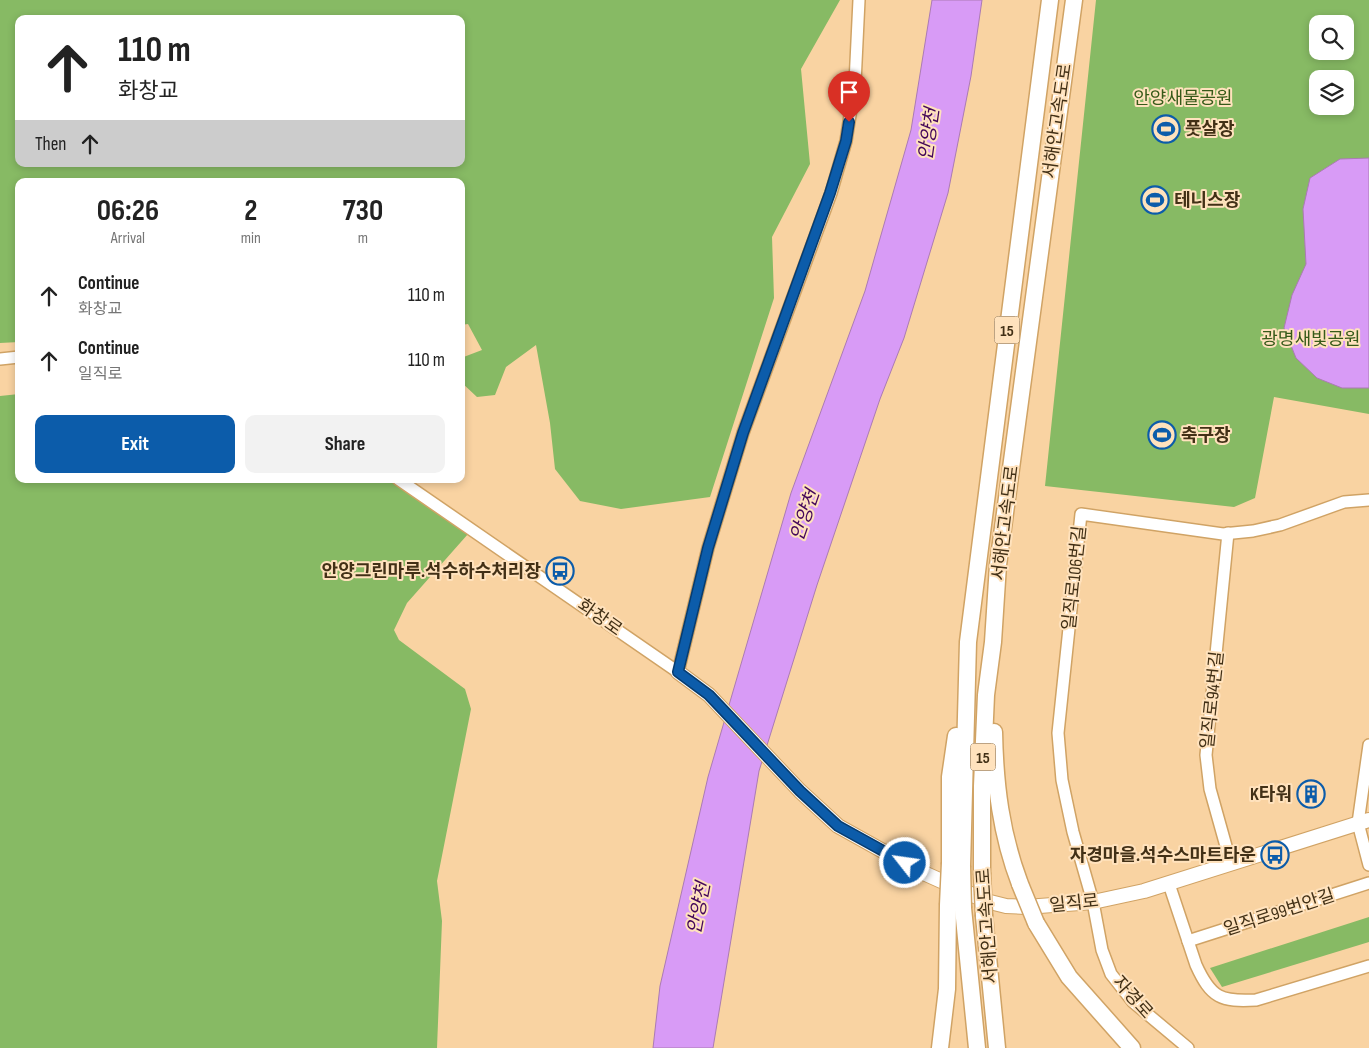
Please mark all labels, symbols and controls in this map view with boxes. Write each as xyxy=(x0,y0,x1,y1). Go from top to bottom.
map controls xyxy=(1309,15,1354,115)
button: search xyxy=(1309,15,1354,60)
text: 110 m xyxy=(118,29,191,72)
icon: ahead xyxy=(35,35,100,100)
street label: 서해안고속도로 xyxy=(1039,62,1076,180)
button: layers xyxy=(1309,70,1354,115)
pin xyxy=(828,71,870,122)
text: 화창교 xyxy=(118,78,179,105)
icon: arrive xyxy=(835,78,863,106)
park label: 안양새물공원 xyxy=(1133,88,1233,109)
water label: 안양천 xyxy=(914,105,945,162)
sports icon: 풋살장 xyxy=(1151,114,1181,144)
place label: 풋살장 xyxy=(1185,119,1235,140)
icon: ahead xyxy=(76,130,104,158)
text: Then xyxy=(35,133,66,156)
sports icon: 테니스장 xyxy=(1140,185,1170,215)
place label: 테니스장 xyxy=(1174,190,1241,211)
text: 06:26 xyxy=(97,193,159,229)
text: 2 xyxy=(244,193,257,229)
text: 730 xyxy=(343,193,383,229)
text: Arrival xyxy=(111,229,145,248)
text: min xyxy=(241,229,261,248)
text: m xyxy=(358,229,368,248)
text: Continue xyxy=(78,272,139,295)
icon: ahead xyxy=(35,282,63,310)
text: 110 m xyxy=(408,284,445,307)
text: 화창교 xyxy=(78,300,122,319)
road number: 15 xyxy=(994,316,1020,344)
park label: 광명새빛공원 xyxy=(1261,329,1361,350)
text: Continue xyxy=(78,337,139,360)
icon: ahead xyxy=(35,347,63,375)
text: 110 m xyxy=(408,349,445,372)
text: 일직로 xyxy=(78,365,122,384)
button: Exit xyxy=(35,415,235,473)
button: Share xyxy=(245,415,445,473)
sports icon: 축구장 xyxy=(1147,420,1177,450)
place label: 축구장 xyxy=(1181,425,1231,446)
street label: 서해안고속도로 xyxy=(988,464,1023,582)
water label: 안양천 xyxy=(786,486,825,544)
street label: 일직로106번길 xyxy=(1059,525,1090,631)
bus stop icon: 안양그린마루.석수하수처리장 xyxy=(545,556,575,586)
place label: 안양그린마루.석수하수처리장 xyxy=(322,561,541,582)
street label: 화창로 xyxy=(573,595,626,640)
street label: 일직로94번길 xyxy=(1197,650,1228,750)
road number: 15 xyxy=(970,744,996,770)
building icon: K타워 xyxy=(1296,779,1326,809)
place label: K타워 xyxy=(1250,784,1292,805)
position arrow xyxy=(878,836,930,888)
bus stop icon: 자경마을.석수스마트타운 xyxy=(1260,840,1290,870)
place label: 자경마을.석수스마트타운 xyxy=(1070,845,1256,866)
street label: 서해안고속도로 xyxy=(973,867,1002,985)
water label: 안양천 xyxy=(683,879,716,936)
street label: 일직로99번안길 xyxy=(1221,885,1337,940)
street label: 일직로 xyxy=(1048,890,1100,917)
street label: 자경로 xyxy=(1108,972,1157,1023)

